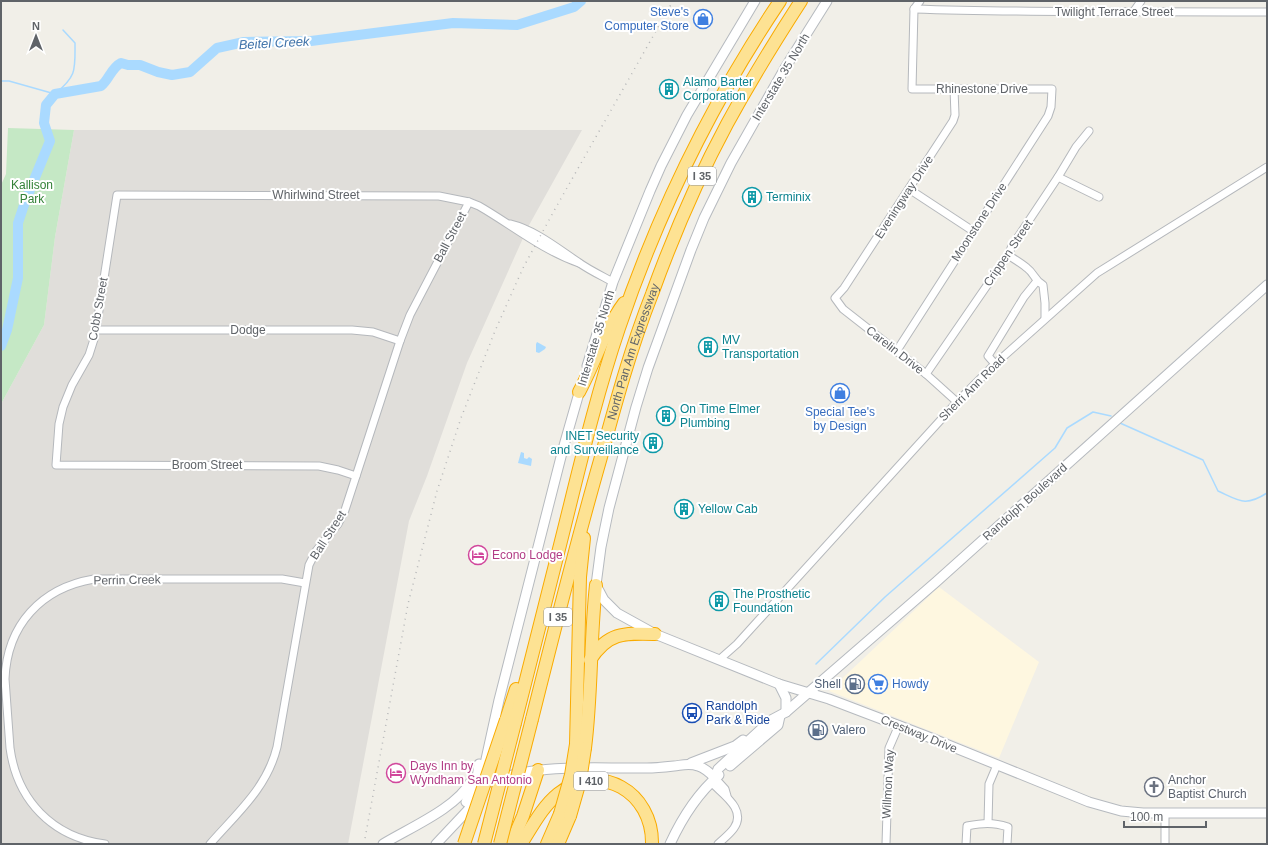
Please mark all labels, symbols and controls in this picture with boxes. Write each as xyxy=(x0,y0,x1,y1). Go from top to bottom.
place label: Steve's Computer Store xyxy=(604,5,689,33)
street label: Twilight Terrace Street xyxy=(1055,5,1174,19)
shop icon: Steve's Computer Store xyxy=(692,8,714,30)
north arrow xyxy=(16,16,56,56)
text: N xyxy=(32,20,40,32)
street label: Interstate 35 North xyxy=(749,31,813,123)
water label: Beitel Creek xyxy=(238,34,311,52)
place label: Alamo Barter Corporation xyxy=(683,75,753,103)
building icon: Alamo Barter Corporation xyxy=(658,78,680,100)
street label: Rhinestone Drive xyxy=(936,82,1028,96)
street label: Eveningway Drive xyxy=(872,153,936,241)
road number: I 35 xyxy=(688,167,716,185)
park label: Kallison Park xyxy=(11,178,53,206)
street label: Moonstone Drive xyxy=(948,180,1010,264)
building icon: Terminix xyxy=(741,186,763,208)
street label: Whirlwind Street xyxy=(272,188,360,202)
place label: Terminix xyxy=(766,190,811,204)
street label: Ball Street xyxy=(431,209,469,265)
street label: Crippen Street xyxy=(981,216,1036,289)
street label: Cobb Street xyxy=(86,276,111,342)
street label: North Pan Am Expressway xyxy=(604,282,662,422)
street label: Interstate 35 North xyxy=(575,288,617,388)
street label: Dodge xyxy=(230,323,266,337)
street label: Carelin Drive xyxy=(863,323,927,377)
place label: MV Transportation xyxy=(722,333,799,361)
building icon: MV Transportation xyxy=(697,336,719,358)
street label: Sherri Ann Road xyxy=(936,352,1008,424)
shop icon: Special Tee's by Design xyxy=(829,382,851,404)
place label: On Time Elmer Plumbing xyxy=(680,402,760,430)
building icon: On Time Elmer Plumbing xyxy=(655,405,677,427)
place label: Special Tee's by Design xyxy=(805,405,875,433)
place label: INET Security and Surveillance xyxy=(550,429,639,457)
building icon: INET Security and Surveillance xyxy=(642,432,664,454)
street label: Broom Street xyxy=(172,458,243,472)
street label: Randolph Boulevard xyxy=(980,460,1070,544)
building icon: Yellow Cab xyxy=(673,498,695,520)
place label: Yellow Cab xyxy=(698,502,758,516)
street label: Ball Street xyxy=(307,507,349,562)
hotel icon: Econo Lodge xyxy=(467,544,489,566)
place label: Econo Lodge xyxy=(492,548,563,562)
street label: Perrin Creek xyxy=(93,572,162,588)
place label: The Prosthetic Foundation xyxy=(733,587,810,615)
building icon: The Prosthetic Foundation xyxy=(708,590,730,612)
road number: I 35 xyxy=(544,608,572,626)
fuel station icon: Shell xyxy=(844,673,866,695)
supermarket icon: Howdy xyxy=(867,673,889,695)
place label: Shell xyxy=(814,677,841,691)
place label: Howdy xyxy=(892,677,929,691)
place label: Randolph Park & Ride xyxy=(706,699,770,727)
bus stop icon: Randolph Park & Ride xyxy=(681,702,703,724)
street label: Crestway Drive xyxy=(879,712,960,756)
fuel station icon: Valero xyxy=(807,719,829,741)
place label: Valero xyxy=(832,723,866,737)
street label: Willmon Way xyxy=(879,749,897,819)
place label: Days Inn by Wyndham San Antonio xyxy=(410,759,532,787)
hotel icon: Days Inn by Wyndham San Antonio xyxy=(385,762,407,784)
road number: I 410 xyxy=(574,772,608,790)
place label: Anchor Baptist Church xyxy=(1168,773,1247,801)
church icon: Anchor Baptist Church xyxy=(1143,776,1165,798)
scale bar xyxy=(1124,803,1206,829)
text: 100 m xyxy=(1130,810,1163,824)

